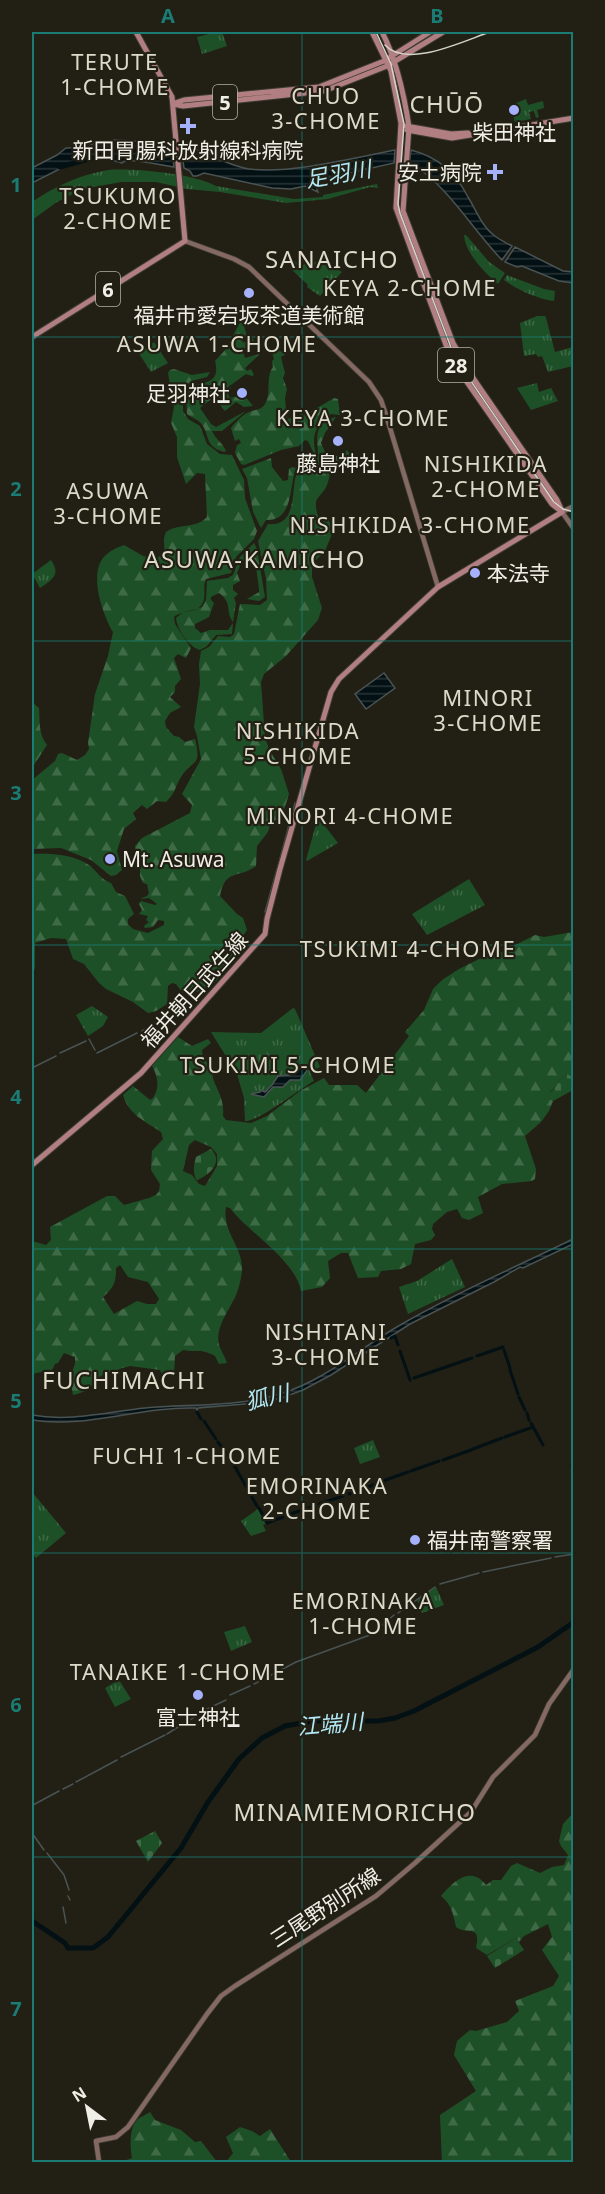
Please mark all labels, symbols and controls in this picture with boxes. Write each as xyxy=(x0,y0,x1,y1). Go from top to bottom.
text: A xyxy=(161,2,175,29)
text: B xyxy=(430,2,444,29)
district label: TERUTE 1-CHOME xyxy=(60,46,170,101)
district label: CHUO 3-CHOME xyxy=(271,80,381,135)
road number: 5 xyxy=(213,85,237,119)
district label: CHŪŌ xyxy=(409,87,485,120)
marker: 柴田神社 xyxy=(507,103,521,117)
marker: 新田胃腸科放射線科病院 xyxy=(179,117,197,135)
place label: 柴田神社 xyxy=(472,118,556,146)
place label: 新田胃腸科放射線科病院 xyxy=(73,136,304,164)
water label: 足羽川 xyxy=(303,152,375,194)
place label: 安土病院 xyxy=(398,158,482,186)
marker: 安土病院 xyxy=(486,163,504,181)
text: 1 xyxy=(10,171,22,198)
district label: TSUKUMO 2-CHOME xyxy=(59,180,177,235)
district label: SANAICHO xyxy=(265,242,399,275)
road number: 6 xyxy=(96,272,120,306)
district label: KEYA 2-CHOME xyxy=(323,272,497,302)
marker: 福井市愛宕坂茶道美術館 xyxy=(242,286,256,300)
place label: 福井市愛宕坂茶道美術館 xyxy=(134,301,365,329)
district label: ASUWA 1-CHOME xyxy=(117,328,317,358)
road number: 28 xyxy=(438,348,474,382)
place label: 足羽神社 xyxy=(146,379,230,407)
marker: 足羽神社 xyxy=(235,386,249,400)
district label: KEYA 3-CHOME xyxy=(276,402,450,432)
marker: 藤島神社 xyxy=(331,434,345,448)
district label: NISHIKIDA 2-CHOME xyxy=(424,448,548,503)
place label: 藤島神社 xyxy=(296,449,380,477)
text: 2 xyxy=(10,475,22,502)
district label: ASUWA 3-CHOME xyxy=(53,475,163,530)
district label: NISHIKIDA 3-CHOME xyxy=(289,509,531,539)
district label: ASUWA-KAMICHO xyxy=(144,542,366,575)
place label: 本法寺 xyxy=(487,559,550,587)
marker: 本法寺 xyxy=(468,566,482,580)
district label: MINORI 3-CHOME xyxy=(433,682,543,737)
district label: NISHIKIDA 5-CHOME xyxy=(236,715,360,770)
text: 3 xyxy=(10,779,22,806)
district label: MINORI 4-CHOME xyxy=(246,800,454,830)
place label: Mt. Asuwa xyxy=(122,845,224,873)
marker: Mt. Asuwa xyxy=(103,852,117,866)
street label: 福井朝日武生線 xyxy=(134,926,254,1054)
district label: TSUKIMI 4-CHOME xyxy=(300,933,516,963)
district label: TSUKIMI 5-CHOME xyxy=(180,1049,396,1079)
text: 4 xyxy=(10,1083,22,1110)
district label: NISHITANI 3-CHOME xyxy=(265,1316,387,1371)
district label: FUCHIMACHI xyxy=(42,1363,206,1396)
water label: 狐川 xyxy=(242,1376,294,1416)
text: 5 xyxy=(10,1387,22,1414)
district label: FUCHI 1-CHOME xyxy=(92,1440,282,1470)
district label: EMORINAKA 2-CHOME xyxy=(246,1470,388,1525)
place label: 福井南警察署 xyxy=(427,1526,553,1554)
marker: 福井南警察署 xyxy=(408,1533,422,1547)
district label: EMORINAKA 1-CHOME xyxy=(292,1585,434,1640)
district label: TANAIKE 1-CHOME xyxy=(70,1656,286,1686)
marker: 富士神社 xyxy=(191,1688,205,1702)
text: 6 xyxy=(10,1691,22,1718)
place label: 富士神社 xyxy=(156,1703,240,1731)
water label: 江端川 xyxy=(296,1705,366,1741)
district label: MINAMIEMORICHO xyxy=(234,1795,477,1828)
street label: 三尾野別所線 xyxy=(265,1861,385,1953)
text: 7 xyxy=(10,1995,22,2022)
north arrow xyxy=(57,2077,117,2137)
text: N xyxy=(68,2082,90,2107)

